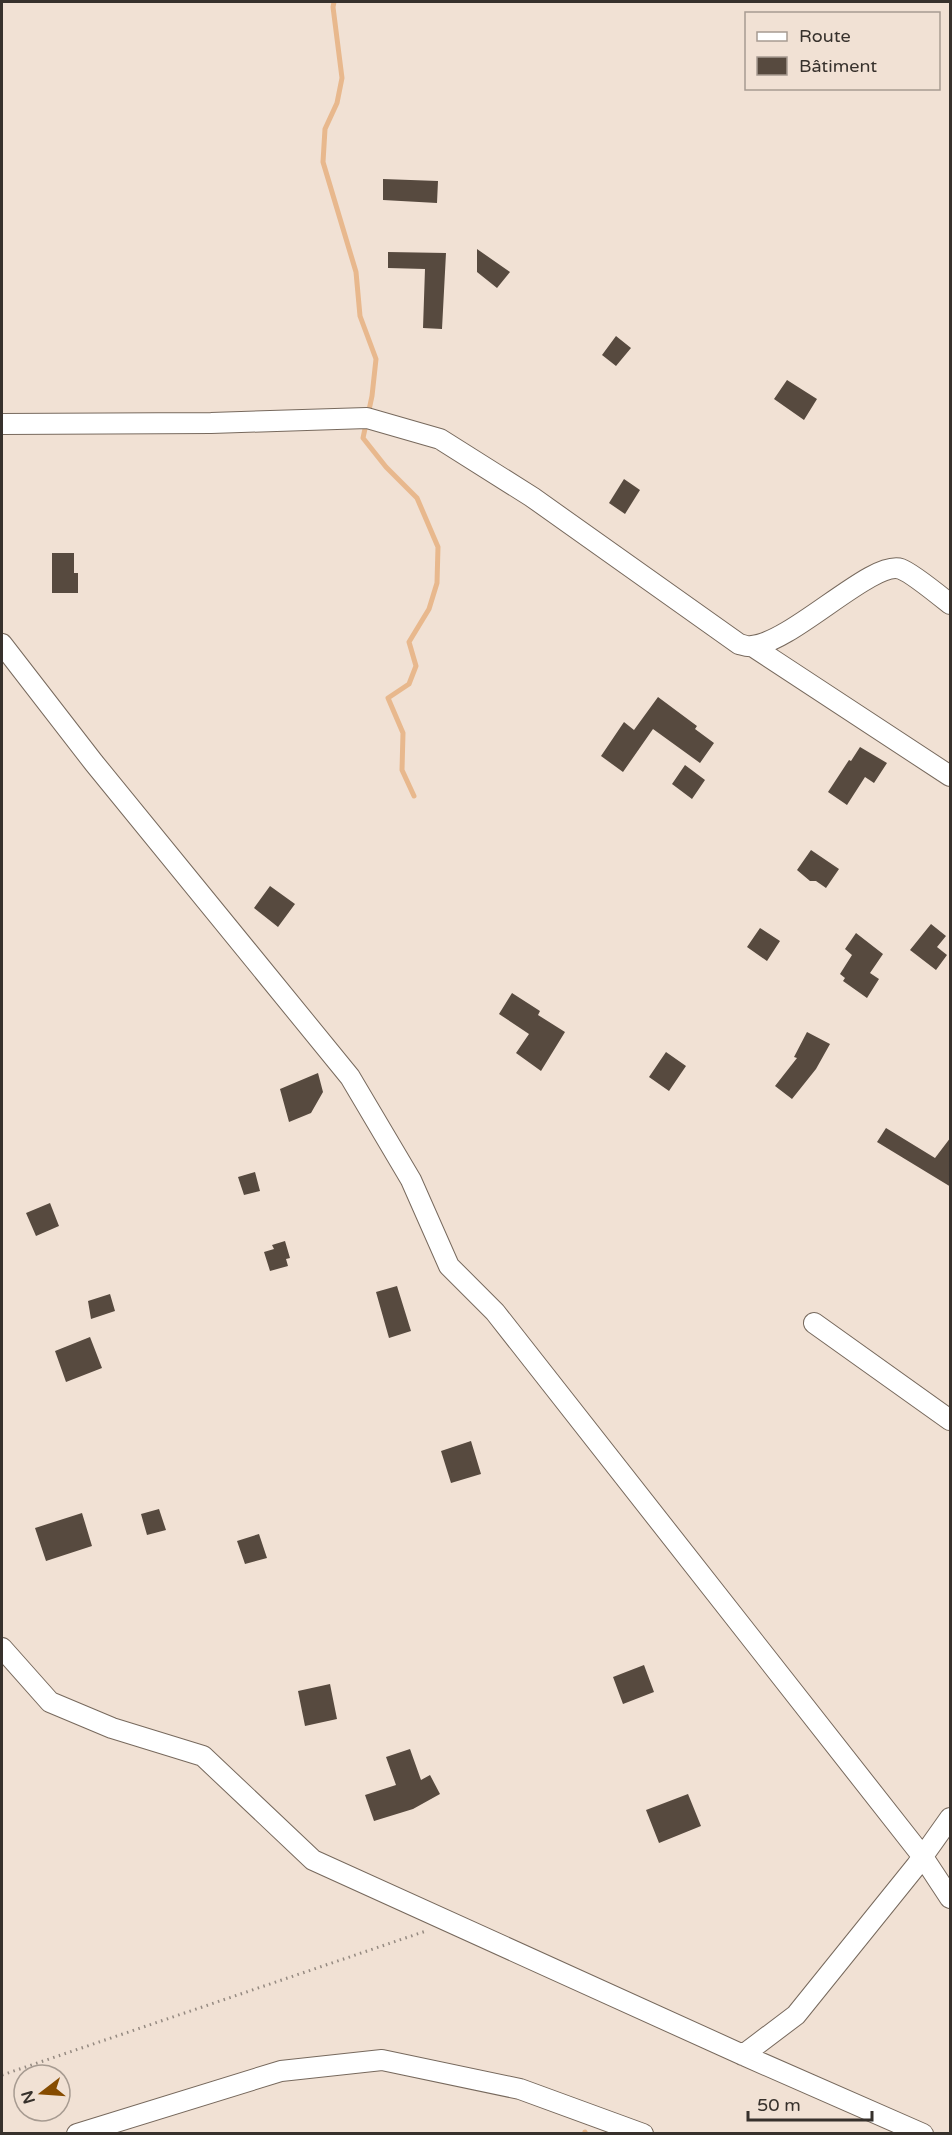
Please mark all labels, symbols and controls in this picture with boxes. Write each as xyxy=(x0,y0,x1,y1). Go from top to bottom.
legend xyxy=(745,12,940,90)
text: Route xyxy=(799,25,851,47)
text: Bâtiment xyxy=(799,55,877,77)
north arrow xyxy=(12,2063,72,2123)
scale bar xyxy=(748,2084,872,2122)
text: N xyxy=(17,2088,40,2106)
text: 50 m xyxy=(757,2094,801,2116)

